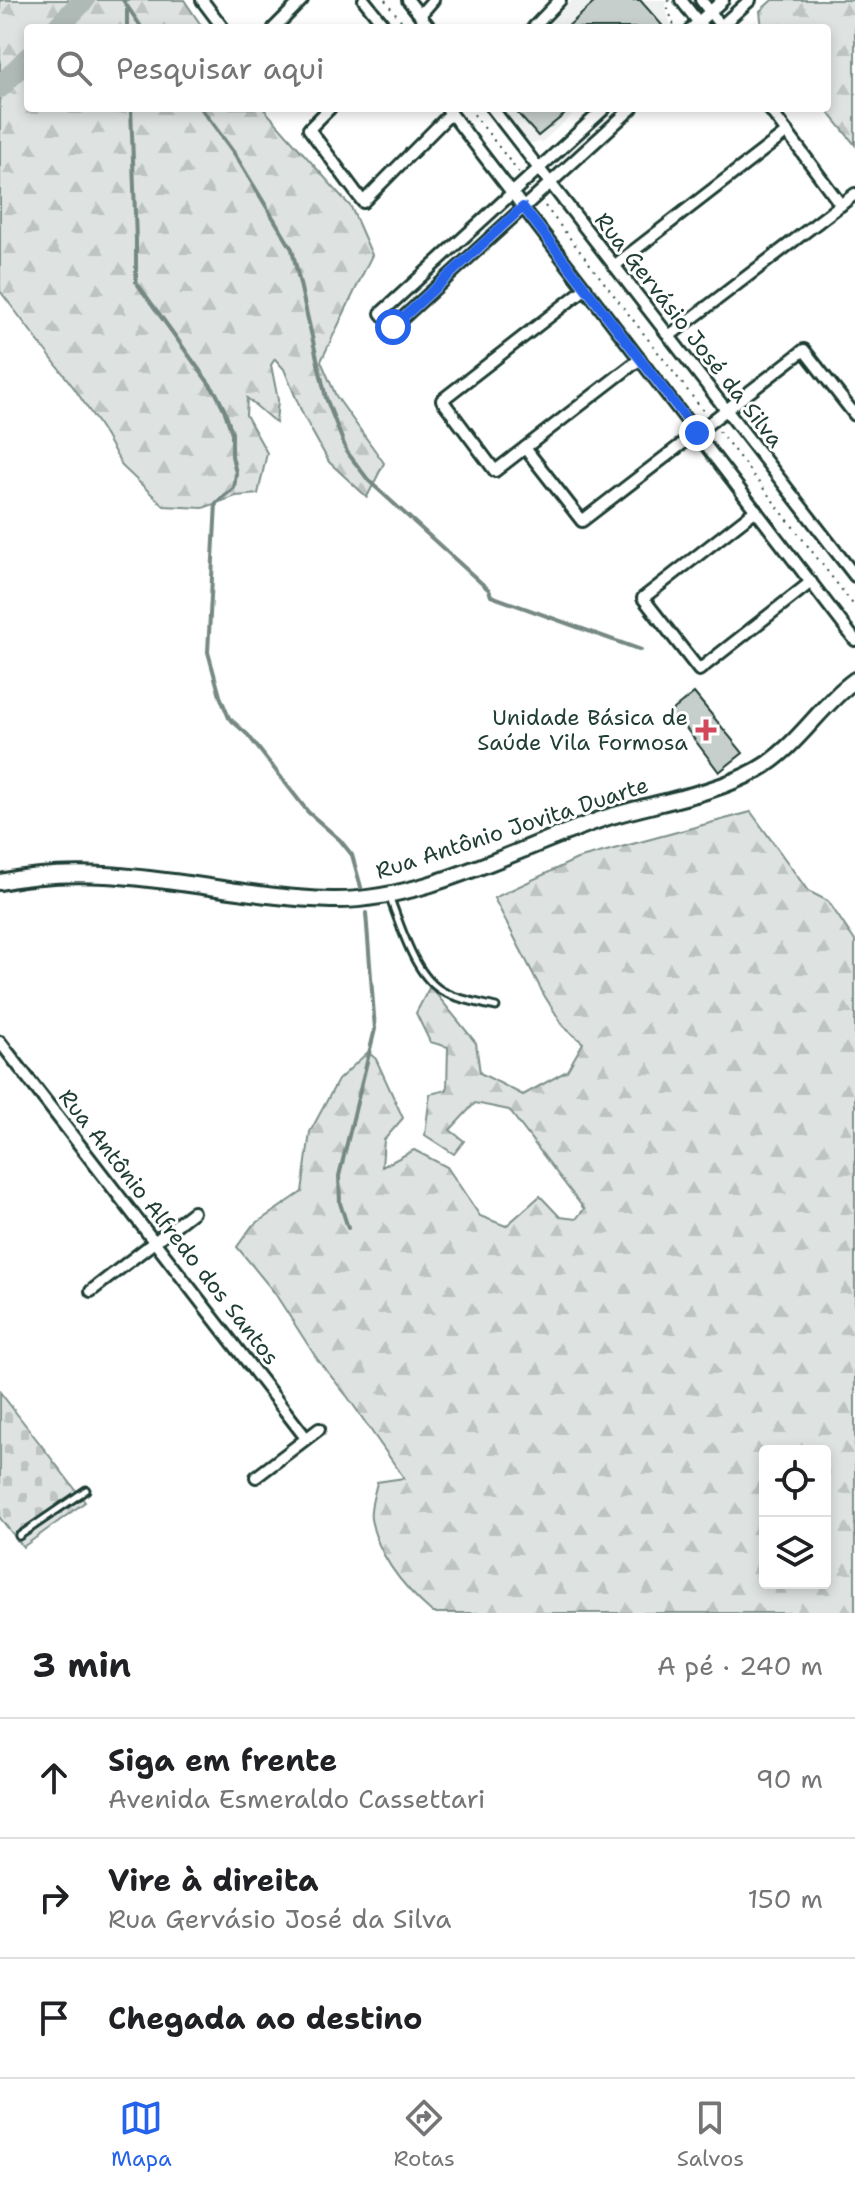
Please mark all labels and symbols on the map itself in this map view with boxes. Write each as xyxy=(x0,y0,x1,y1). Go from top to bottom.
street label: Rua Gervásio José da Silva xyxy=(588,207,790,454)
route start xyxy=(375,309,411,345)
route end xyxy=(679,415,715,451)
place label: Unidade Básica de Saúde Vila Formosa xyxy=(477,703,688,757)
marker: Unidade Básica de Saúde Vila Formosa xyxy=(695,719,717,741)
street label: Rua Antônio Jovita Duarte xyxy=(372,770,652,886)
street label: Rua Antônio Alfredo dos Santos xyxy=(52,1083,286,1371)

